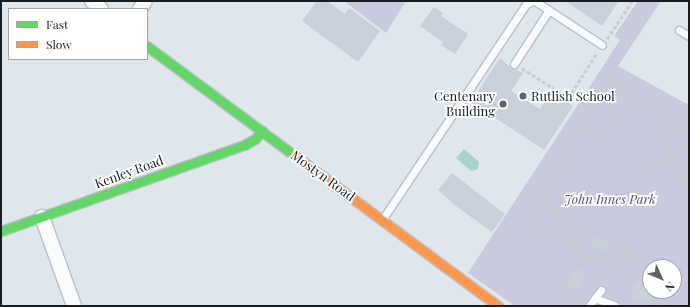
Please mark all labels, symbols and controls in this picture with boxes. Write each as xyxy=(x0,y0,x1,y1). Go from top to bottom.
legend xyxy=(8,8,148,60)
text: Fast xyxy=(46,16,68,32)
text: Slow xyxy=(46,36,72,52)
place label: Rutlish School xyxy=(531,88,615,104)
place label: Centenary Building xyxy=(434,89,495,120)
marker: Rutlish School xyxy=(518,91,528,101)
marker: Centenary Building xyxy=(498,99,508,109)
street label: Mostyn Road xyxy=(288,147,358,205)
street label: Kenley Road xyxy=(92,152,166,192)
park label: John Innes Park xyxy=(564,191,656,207)
north arrow xyxy=(642,259,682,299)
text: N xyxy=(662,279,678,295)

